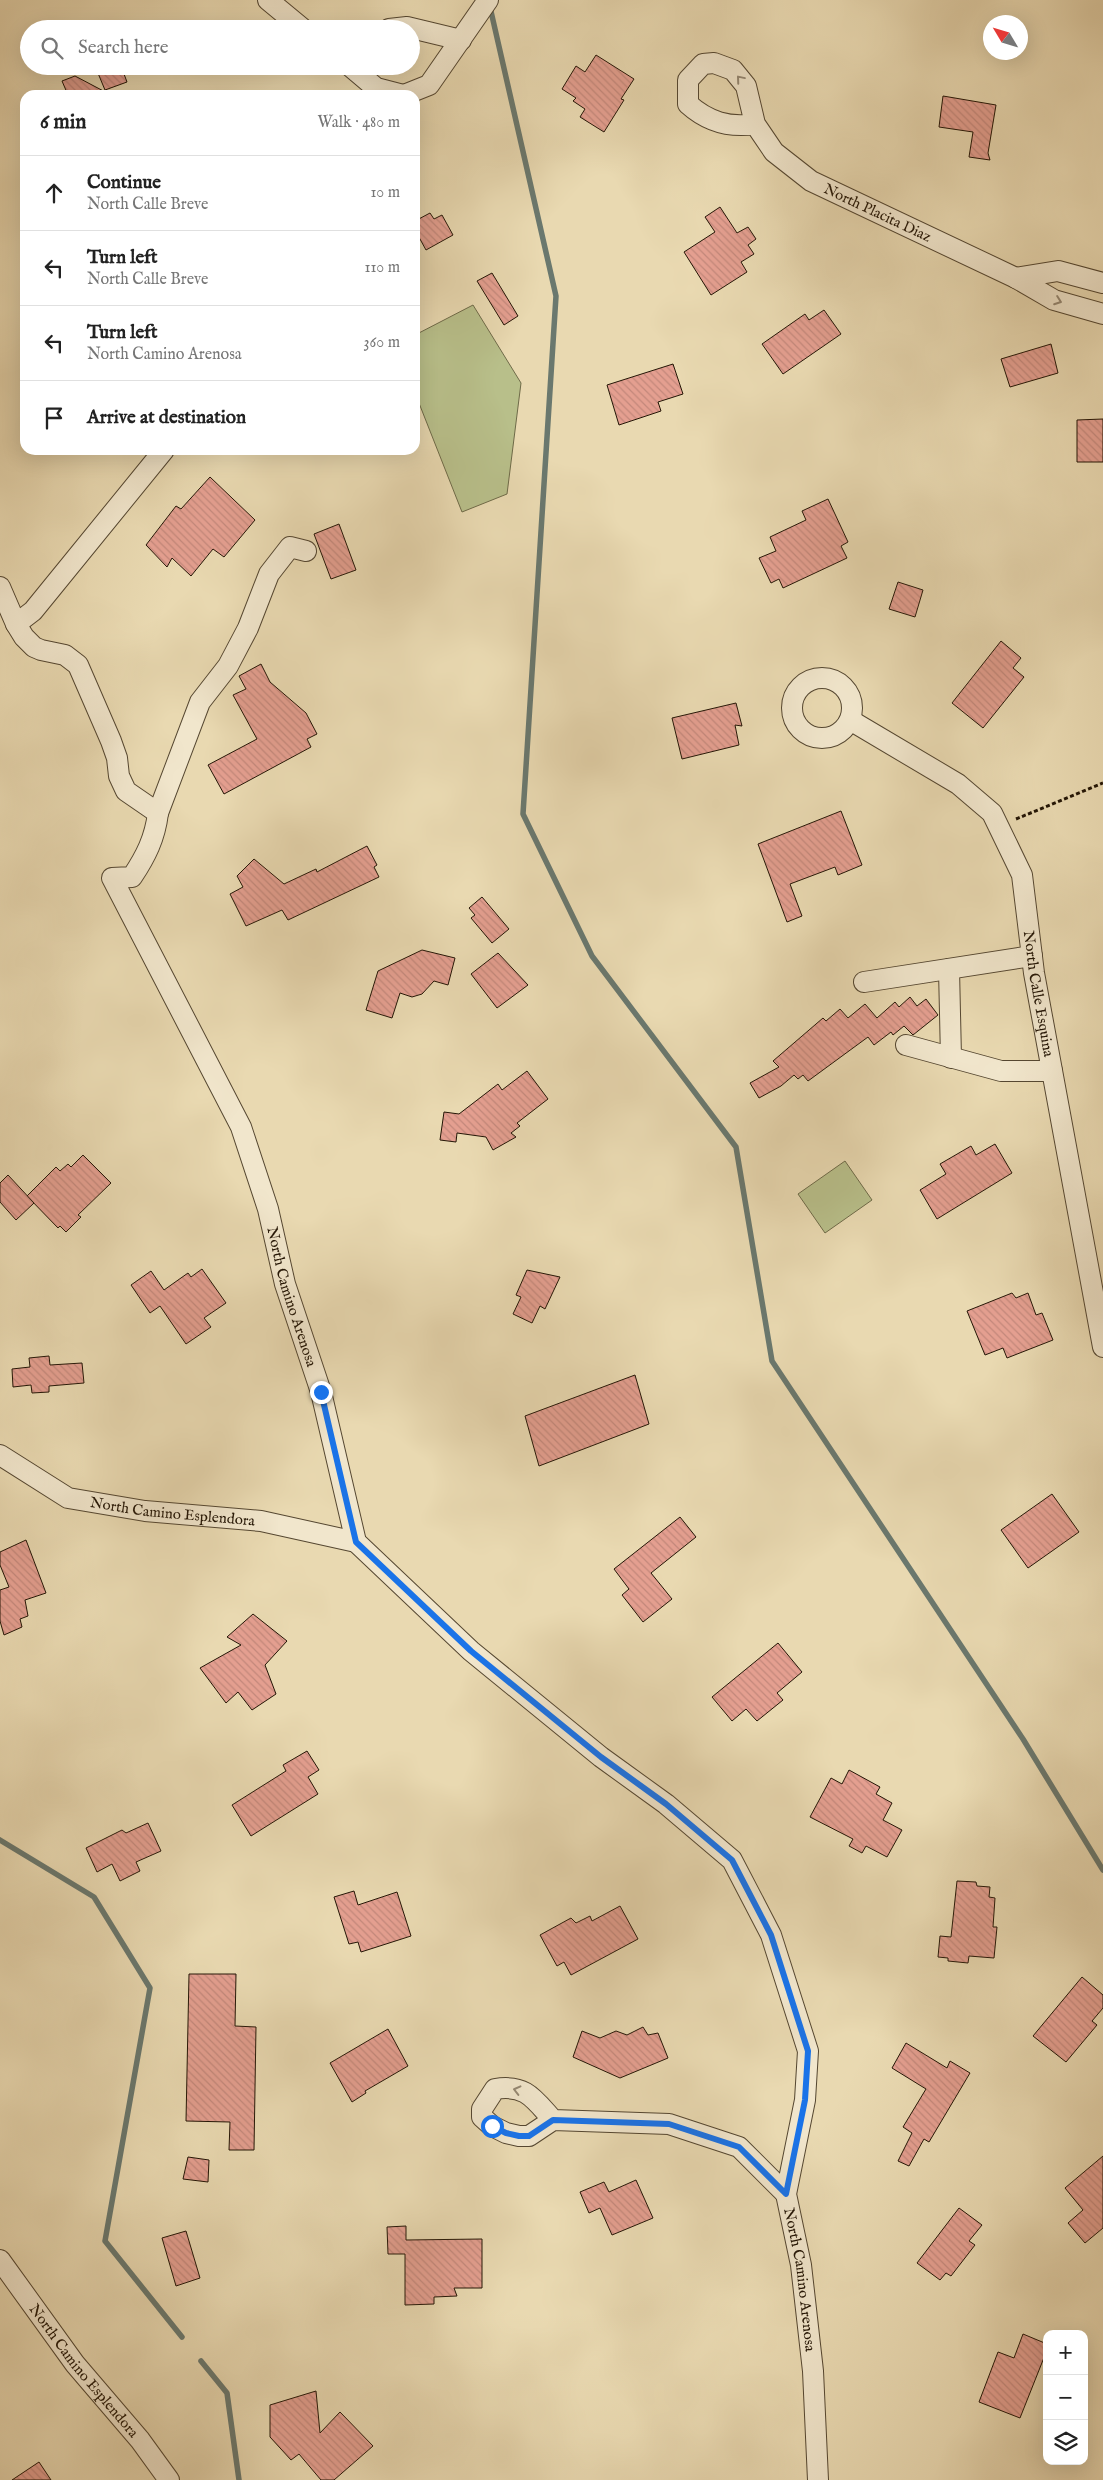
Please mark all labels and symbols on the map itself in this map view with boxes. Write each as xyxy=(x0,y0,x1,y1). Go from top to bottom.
north arrow xyxy=(983,15,1028,60)
one-way arrow xyxy=(737,76,746,85)
street label: North Placita Diaz xyxy=(821,179,934,246)
one-way arrow xyxy=(1053,295,1061,305)
street label: North Calle Esquina xyxy=(1019,930,1059,1059)
street label: North Camino Arenosa xyxy=(263,1225,322,1370)
route end xyxy=(310,1381,333,1404)
street label: North Camino Esplendora xyxy=(89,1492,256,1530)
one-way arrow xyxy=(512,2085,521,2096)
route start xyxy=(481,2115,504,2138)
street label: North Camino Arenosa xyxy=(780,2206,820,2353)
street label: North Camino Esplendora xyxy=(25,2300,143,2442)

